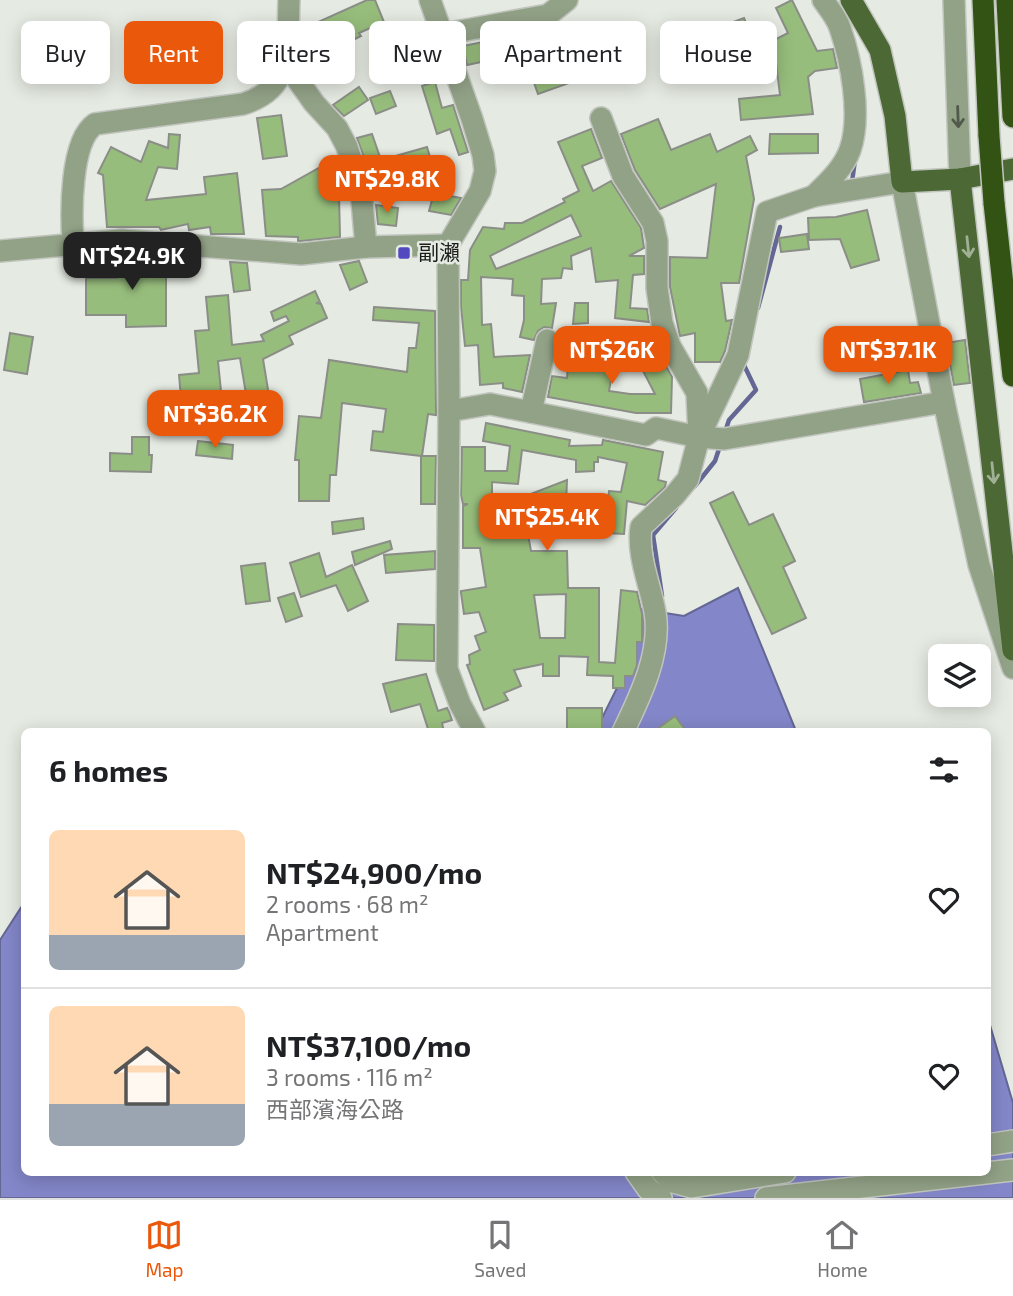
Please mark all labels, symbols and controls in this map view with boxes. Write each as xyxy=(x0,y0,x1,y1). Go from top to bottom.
chip: Buy xyxy=(21,21,110,84)
chip: Rent xyxy=(124,21,223,84)
chip: Filters xyxy=(237,21,355,84)
chip: New xyxy=(369,21,466,84)
chip: Apartment xyxy=(480,21,646,84)
chip: House xyxy=(660,21,777,84)
one-way arrow xyxy=(951,105,964,128)
pin: NT$29.8K xyxy=(315,156,459,215)
text: NT$29.8K xyxy=(334,164,440,192)
pin: NT$24.9K xyxy=(60,232,204,292)
one-way arrow xyxy=(961,235,974,257)
place label: 副瀨 xyxy=(418,239,460,264)
text: NT$24.9K xyxy=(79,241,185,269)
marker: 副瀨 xyxy=(396,245,412,261)
pin: NT$26K xyxy=(555,326,669,386)
pin: NT$37.1K xyxy=(816,326,960,386)
text: NT$26K xyxy=(569,335,655,363)
text: NT$37.1K xyxy=(839,335,937,363)
pin: NT$36.2K xyxy=(143,391,287,450)
text: NT$36.2K xyxy=(163,399,267,427)
one-way arrow xyxy=(987,461,1000,484)
pin: NT$25.4K xyxy=(475,494,619,553)
text: NT$25.4K xyxy=(495,502,599,530)
map controls xyxy=(928,644,991,707)
button: layers xyxy=(928,644,991,707)
icon: filters xyxy=(925,751,963,789)
text: 6 homes xyxy=(49,752,168,788)
text: NT$24,900/mo xyxy=(266,854,482,890)
icon: home xyxy=(105,858,189,942)
icon: heart xyxy=(925,881,963,919)
text: 2 rooms · 68 m² xyxy=(266,890,429,918)
text: Apartment xyxy=(266,918,379,946)
text: NT$37,100/mo xyxy=(266,1027,471,1063)
icon: home xyxy=(105,1034,189,1118)
icon: heart xyxy=(925,1057,963,1095)
text: 3 rooms · 116 m² xyxy=(266,1063,433,1091)
text: 西部濱海公路 xyxy=(266,1095,404,1123)
tab: Map xyxy=(145,1216,184,1281)
tab: Saved xyxy=(474,1216,526,1281)
tab: Home xyxy=(817,1216,868,1281)

